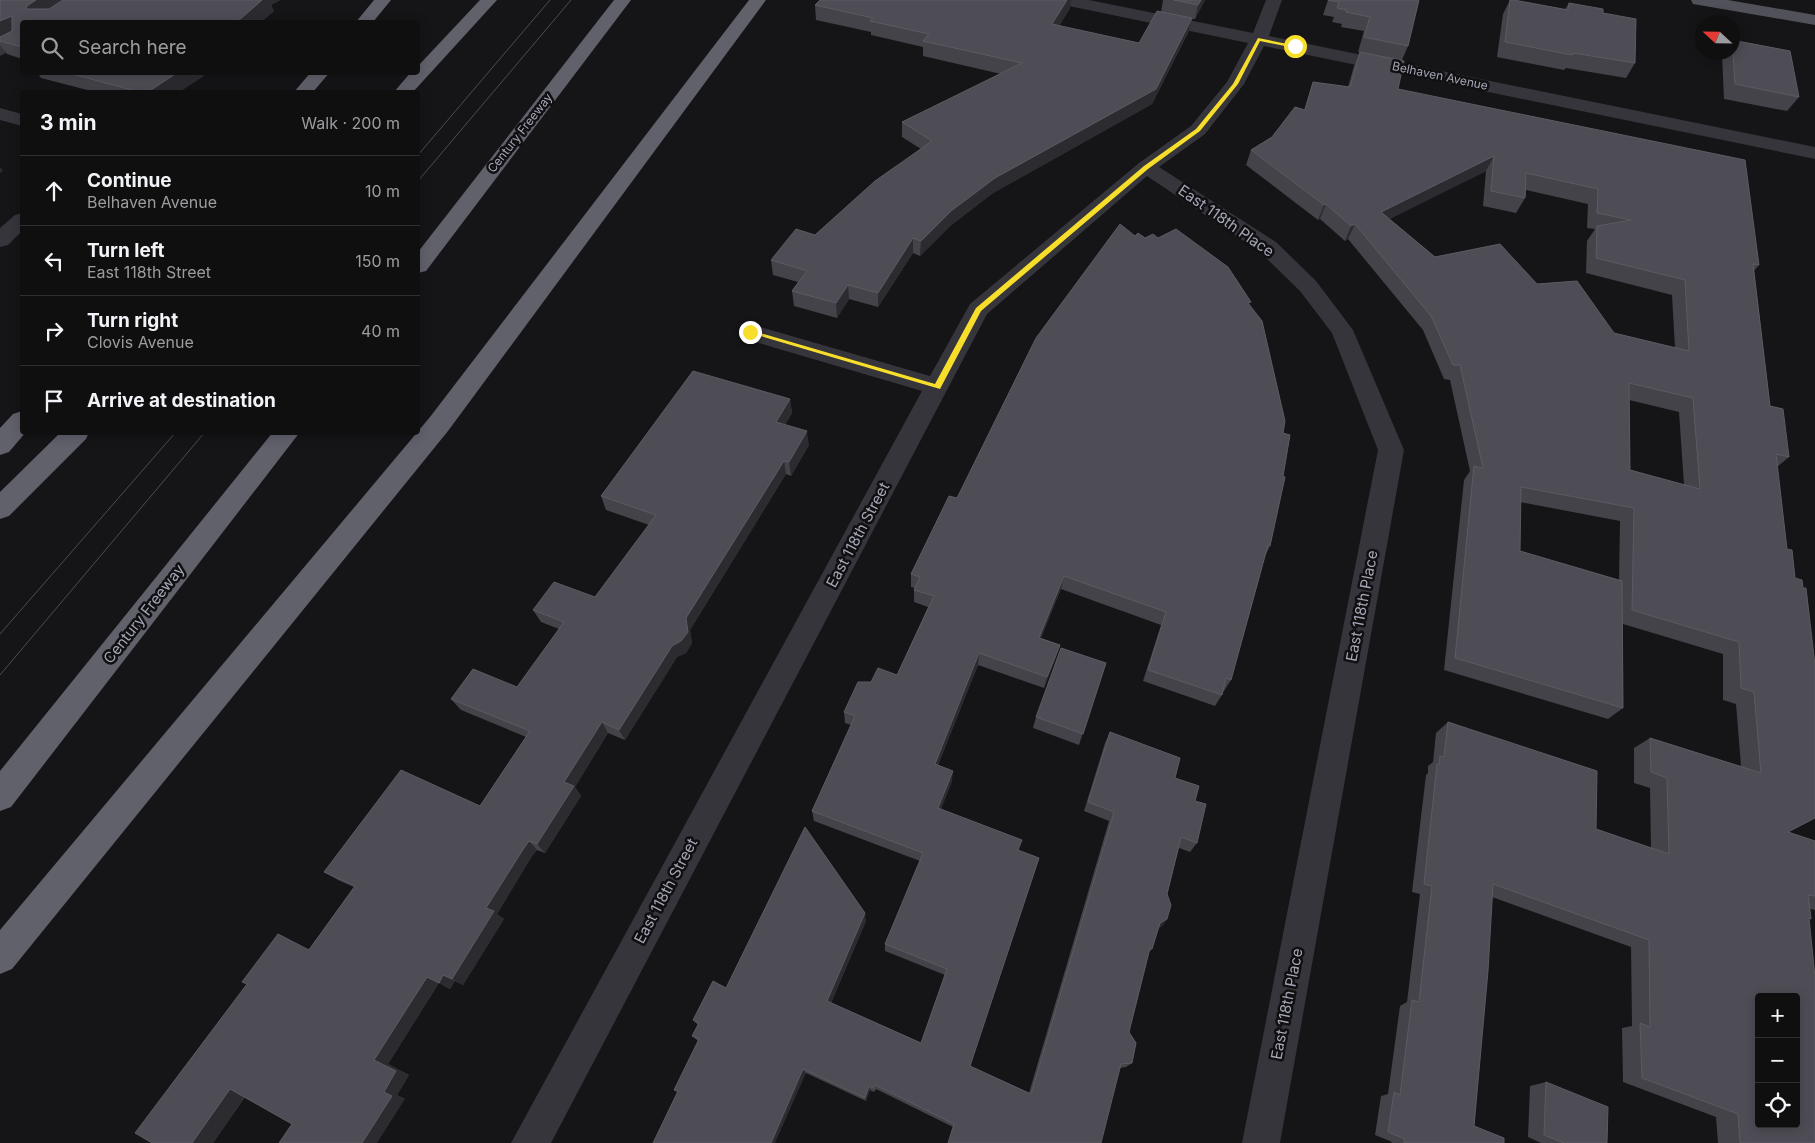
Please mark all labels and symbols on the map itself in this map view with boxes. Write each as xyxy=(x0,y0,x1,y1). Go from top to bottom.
north arrow xyxy=(1695,15,1740,60)
route start xyxy=(1284,35,1307,58)
street label: Belhaven Avenue xyxy=(1391,58,1489,93)
street label: Century Freeway xyxy=(484,90,555,175)
street label: East 118th Place xyxy=(1175,180,1278,261)
route end xyxy=(739,321,762,344)
street label: East 118th Street xyxy=(822,479,893,591)
street label: East 118th Place xyxy=(1341,549,1382,663)
street label: Century Freeway xyxy=(99,560,189,667)
street label: East 118th Street xyxy=(630,835,701,947)
street label: East 118th Place xyxy=(1266,947,1307,1061)

